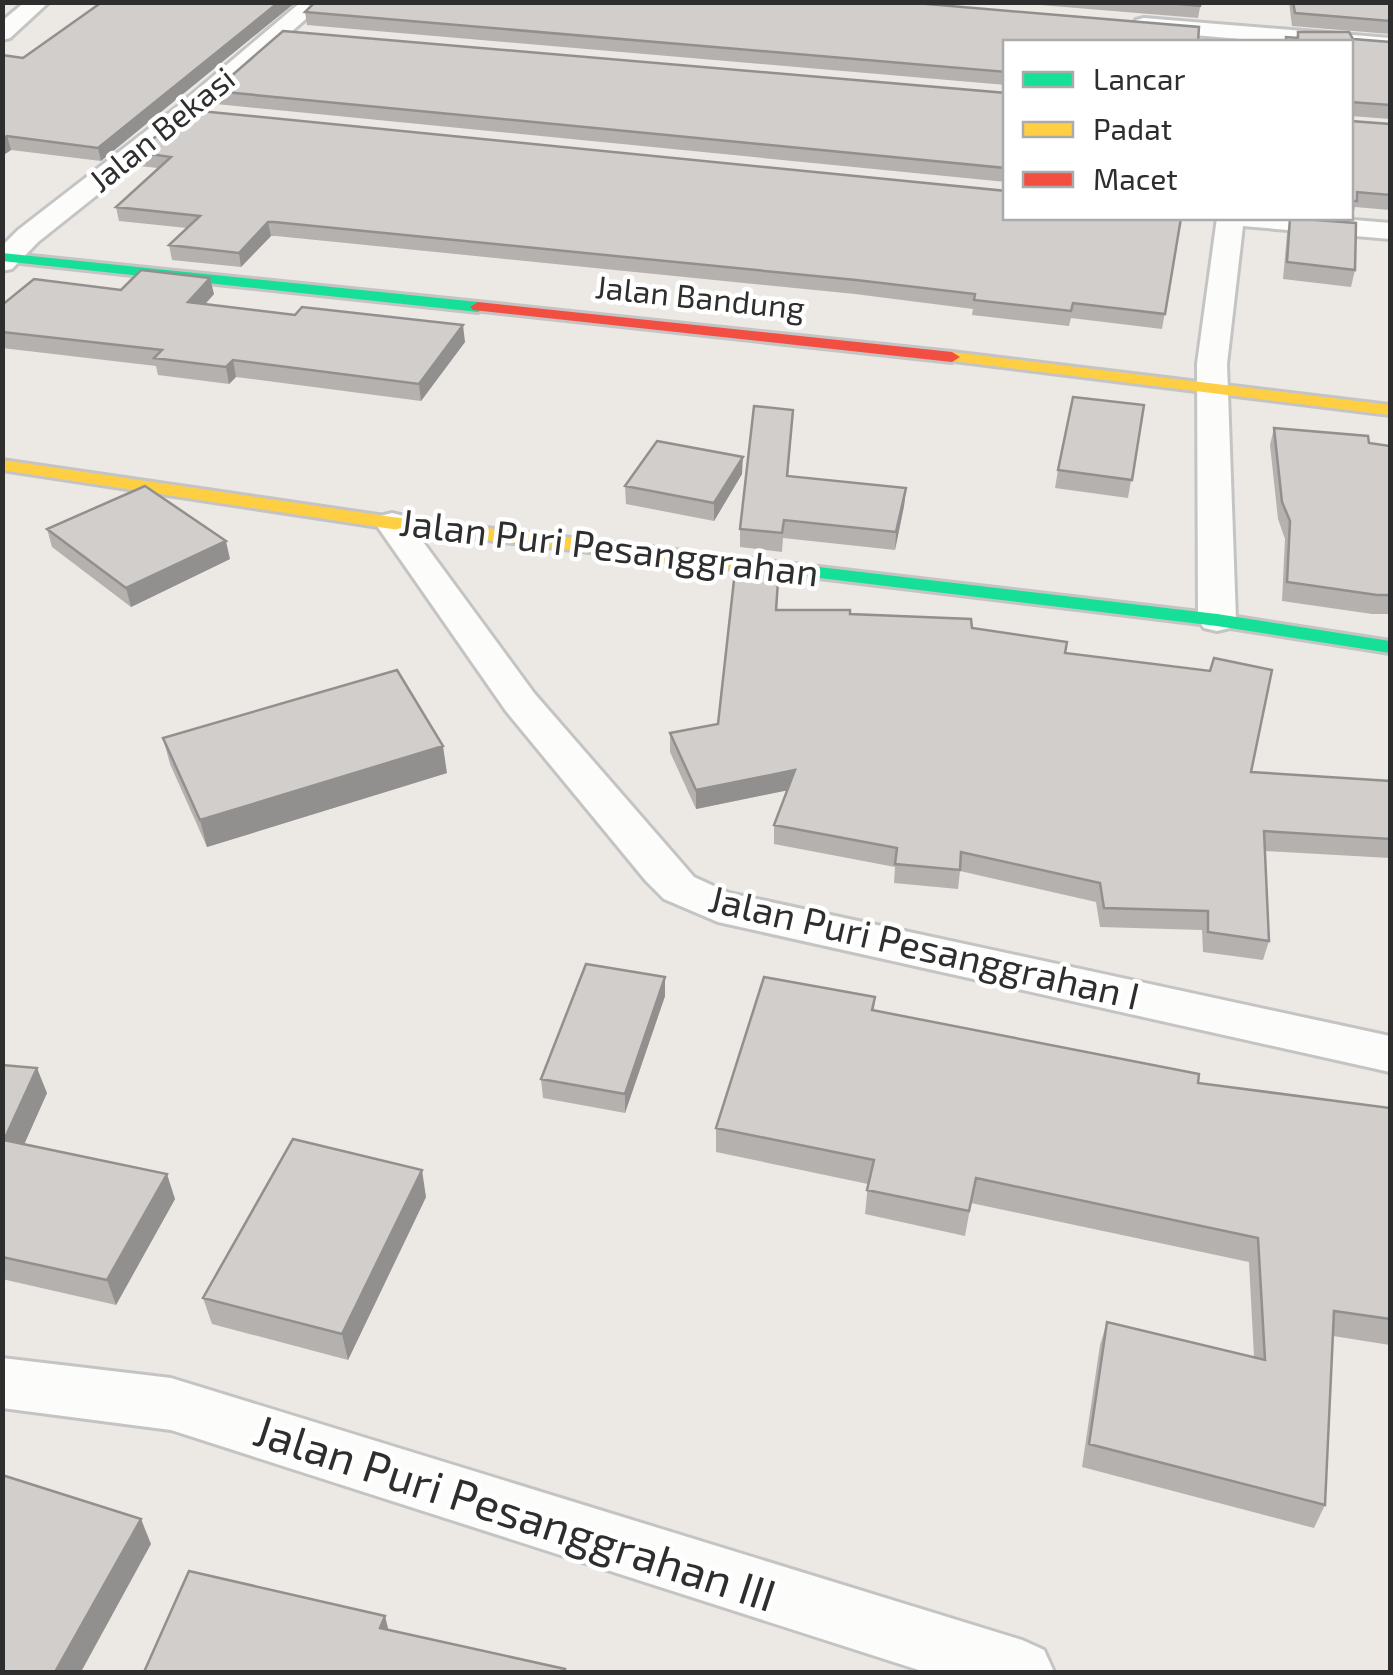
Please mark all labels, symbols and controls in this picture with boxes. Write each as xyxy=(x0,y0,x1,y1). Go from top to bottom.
legend xyxy=(1003,40,1353,220)
street label: Jalan Bekasi xyxy=(80,58,241,199)
text: Lancar xyxy=(1093,60,1186,96)
text: Padat xyxy=(1093,110,1172,146)
text: Macet xyxy=(1093,160,1178,196)
street label: Jalan Bandung xyxy=(594,266,807,326)
street label: Jalan Puri Pesanggrahan xyxy=(397,497,821,595)
street label: Jalan Puri Pesanggrahan I xyxy=(705,874,1144,1018)
street label: Jalan Puri Pesanggrahan III xyxy=(248,1401,783,1621)

